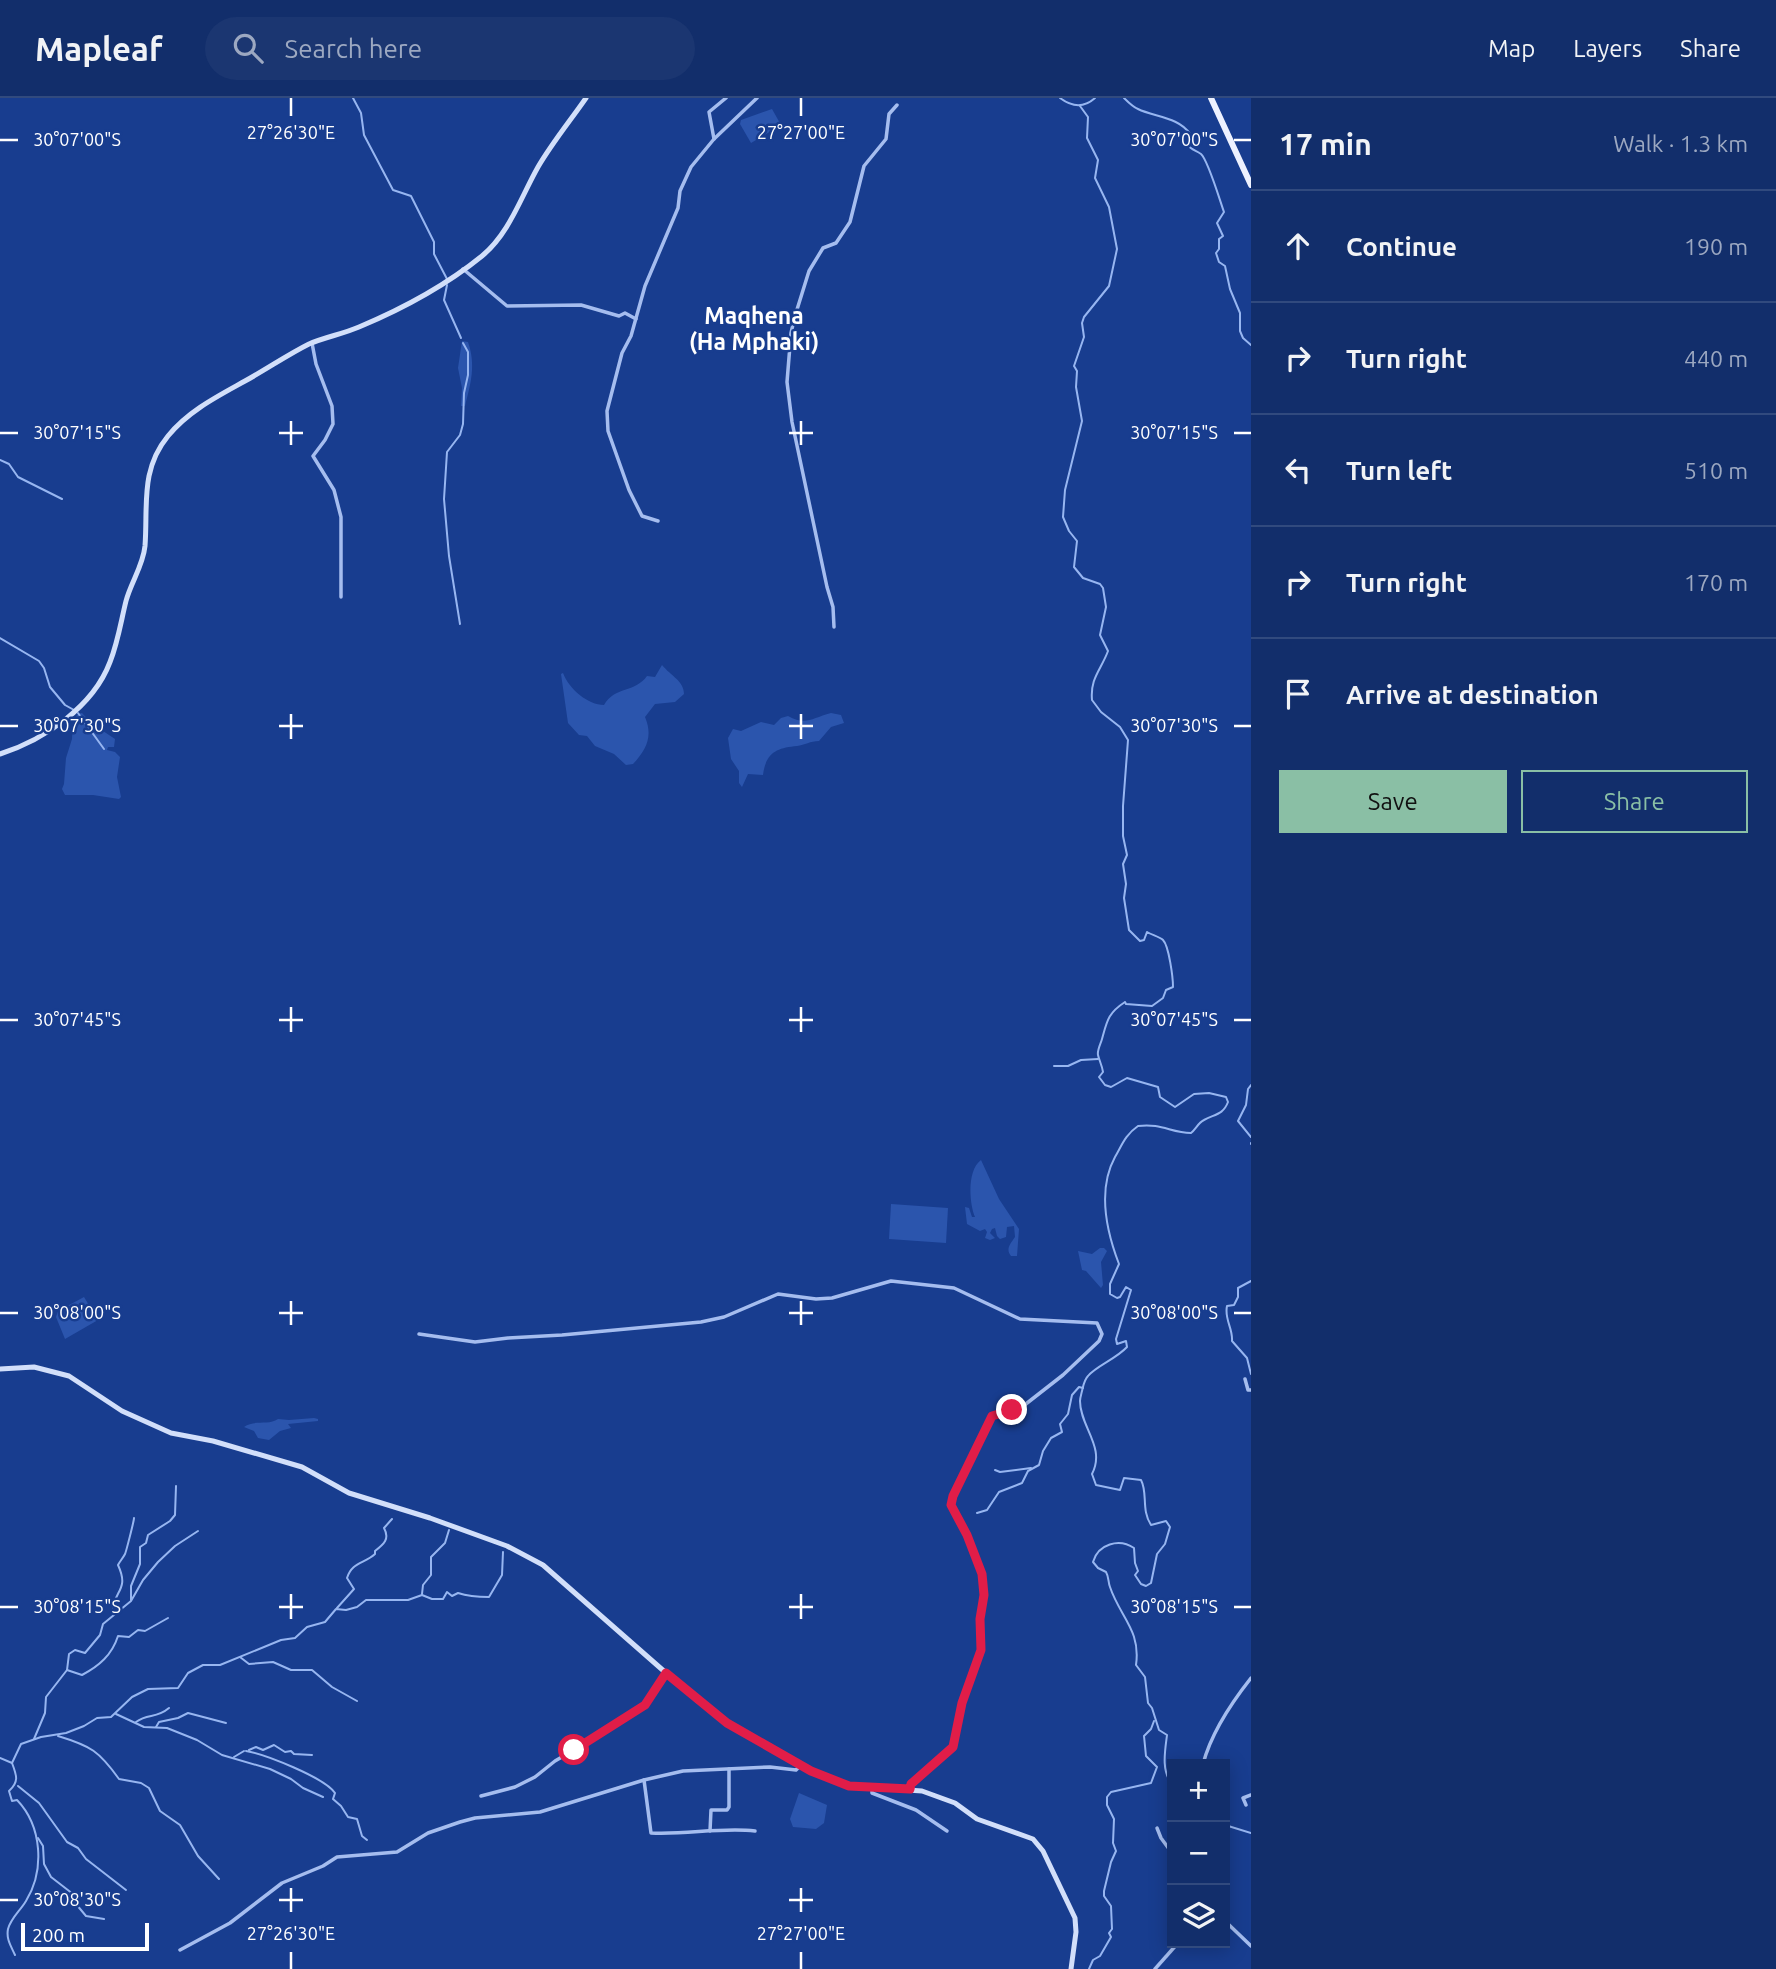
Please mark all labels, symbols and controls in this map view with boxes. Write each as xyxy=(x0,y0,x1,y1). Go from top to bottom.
search box xyxy=(205,17,695,80)
icon: search xyxy=(229,29,267,67)
text: Mapleaf xyxy=(35,30,163,67)
text: Search here xyxy=(285,34,422,63)
text: Map xyxy=(1488,35,1535,62)
text: Layers xyxy=(1573,35,1642,62)
text: Share xyxy=(1680,35,1741,62)
text: 27°26'30"E xyxy=(247,122,335,142)
text: 27°27'00"E xyxy=(757,122,845,142)
text: 17 min xyxy=(1279,127,1372,161)
text: 30°07'00"S xyxy=(33,129,121,149)
text: 30°07'00"S xyxy=(1130,129,1218,149)
text: Walk · 1.3 km xyxy=(1613,131,1748,156)
icon: ahead xyxy=(1279,227,1317,265)
text: Continue xyxy=(1346,232,1457,261)
text: 190 m xyxy=(1684,234,1748,259)
district label: Maqhena (Ha Mphaki) xyxy=(689,303,819,355)
icon: right xyxy=(1279,339,1317,377)
text: Turn right xyxy=(1346,344,1467,373)
text: 440 m xyxy=(1684,346,1748,371)
text: 30°07'15"S xyxy=(33,422,121,442)
text: 30°07'15"S xyxy=(1130,422,1218,442)
icon: left xyxy=(1279,451,1317,489)
text: Turn left xyxy=(1346,456,1452,485)
text: 510 m xyxy=(1684,458,1748,483)
icon: right xyxy=(1279,563,1317,601)
text: Turn right xyxy=(1346,568,1467,597)
text: 170 m xyxy=(1684,570,1748,595)
icon: arrive xyxy=(1279,675,1317,713)
text: Arrive at destination xyxy=(1346,680,1599,709)
text: 30°07'30"S xyxy=(33,715,121,735)
text: 30°07'30"S xyxy=(1130,715,1218,735)
button: Save xyxy=(1279,770,1507,833)
button: Share xyxy=(1521,770,1748,833)
text: 30°07'45"S xyxy=(33,1009,121,1029)
text: 30°07'45"S xyxy=(1130,1009,1218,1029)
text: 30°08'00"S xyxy=(33,1302,121,1322)
text: 30°08'00"S xyxy=(1130,1302,1218,1322)
route end xyxy=(996,1394,1027,1425)
text: 30°08'15"S xyxy=(33,1596,121,1616)
text: 30°08'15"S xyxy=(1130,1596,1218,1616)
route start xyxy=(558,1734,589,1765)
map controls xyxy=(1167,1759,1230,1948)
button: + xyxy=(1167,1759,1230,1822)
button: − xyxy=(1167,1822,1230,1885)
button: layers xyxy=(1167,1885,1230,1948)
text: 30°08'30"S xyxy=(33,1889,121,1909)
scale bar xyxy=(21,1920,149,1952)
text: 27°26'30"E xyxy=(247,1923,335,1943)
text: 27°27'00"E xyxy=(757,1923,845,1943)
text: 200 m xyxy=(32,1924,85,1946)

